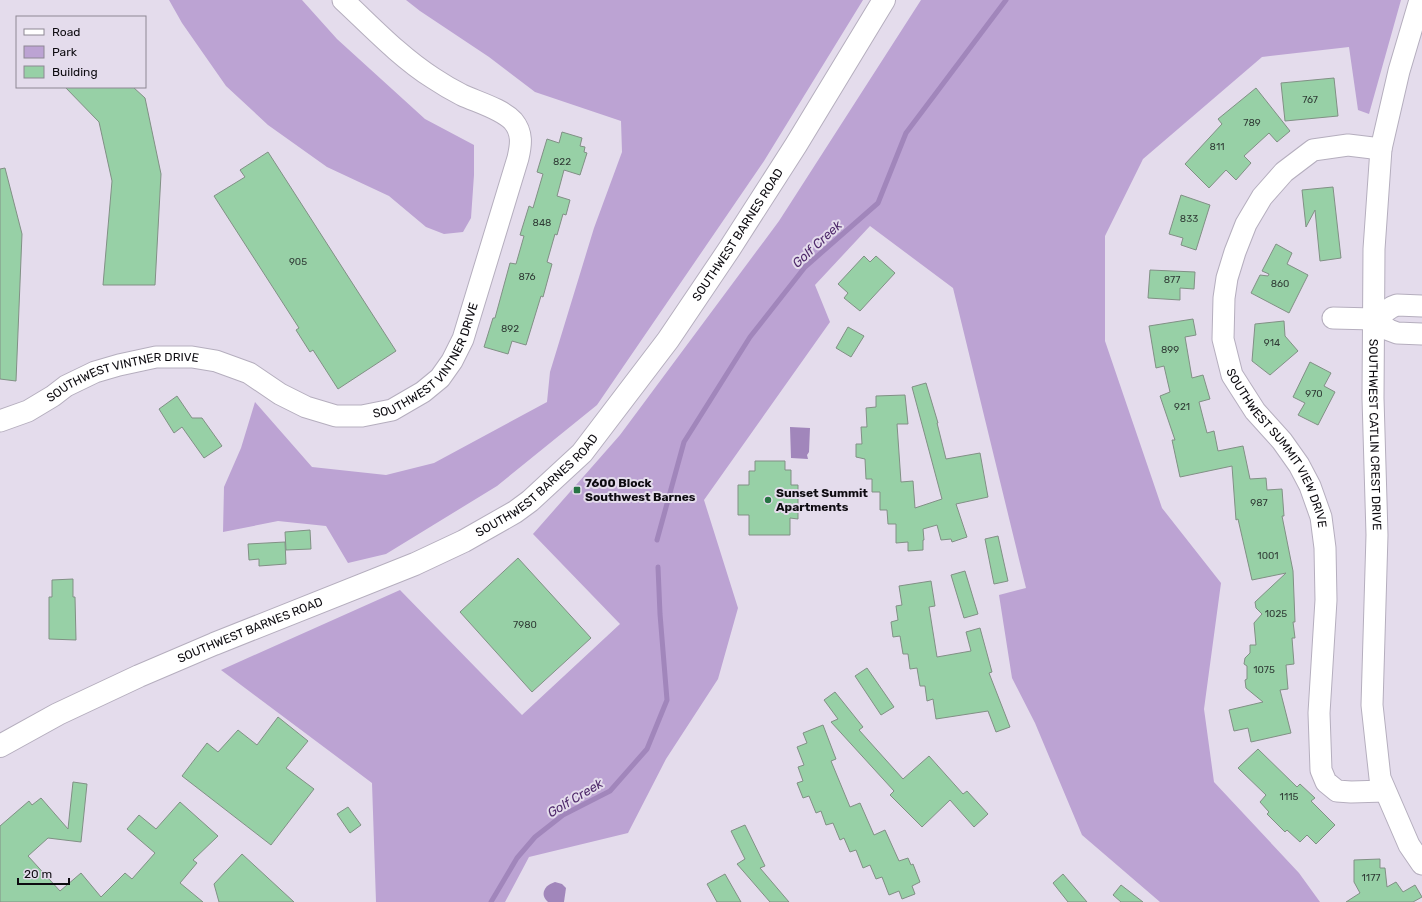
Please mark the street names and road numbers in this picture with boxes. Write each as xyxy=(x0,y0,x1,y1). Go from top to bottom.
street label: SOUTHWEST BARNES ROAD xyxy=(689,166,786,304)
street label: SOUTHWEST VINTNER DRIVE xyxy=(371,301,481,421)
street label: SOUTHWEST CATLIN CREST DRIVE xyxy=(1366,339,1384,531)
street label: SOUTHWEST VINTNER DRIVE xyxy=(44,350,200,405)
street label: SOUTHWEST SUMMIT VIEW DRIVE xyxy=(1224,367,1329,529)
street label: SOUTHWEST BARNES ROAD xyxy=(473,431,601,540)
street label: SOUTHWEST BARNES ROAD xyxy=(175,594,325,666)

